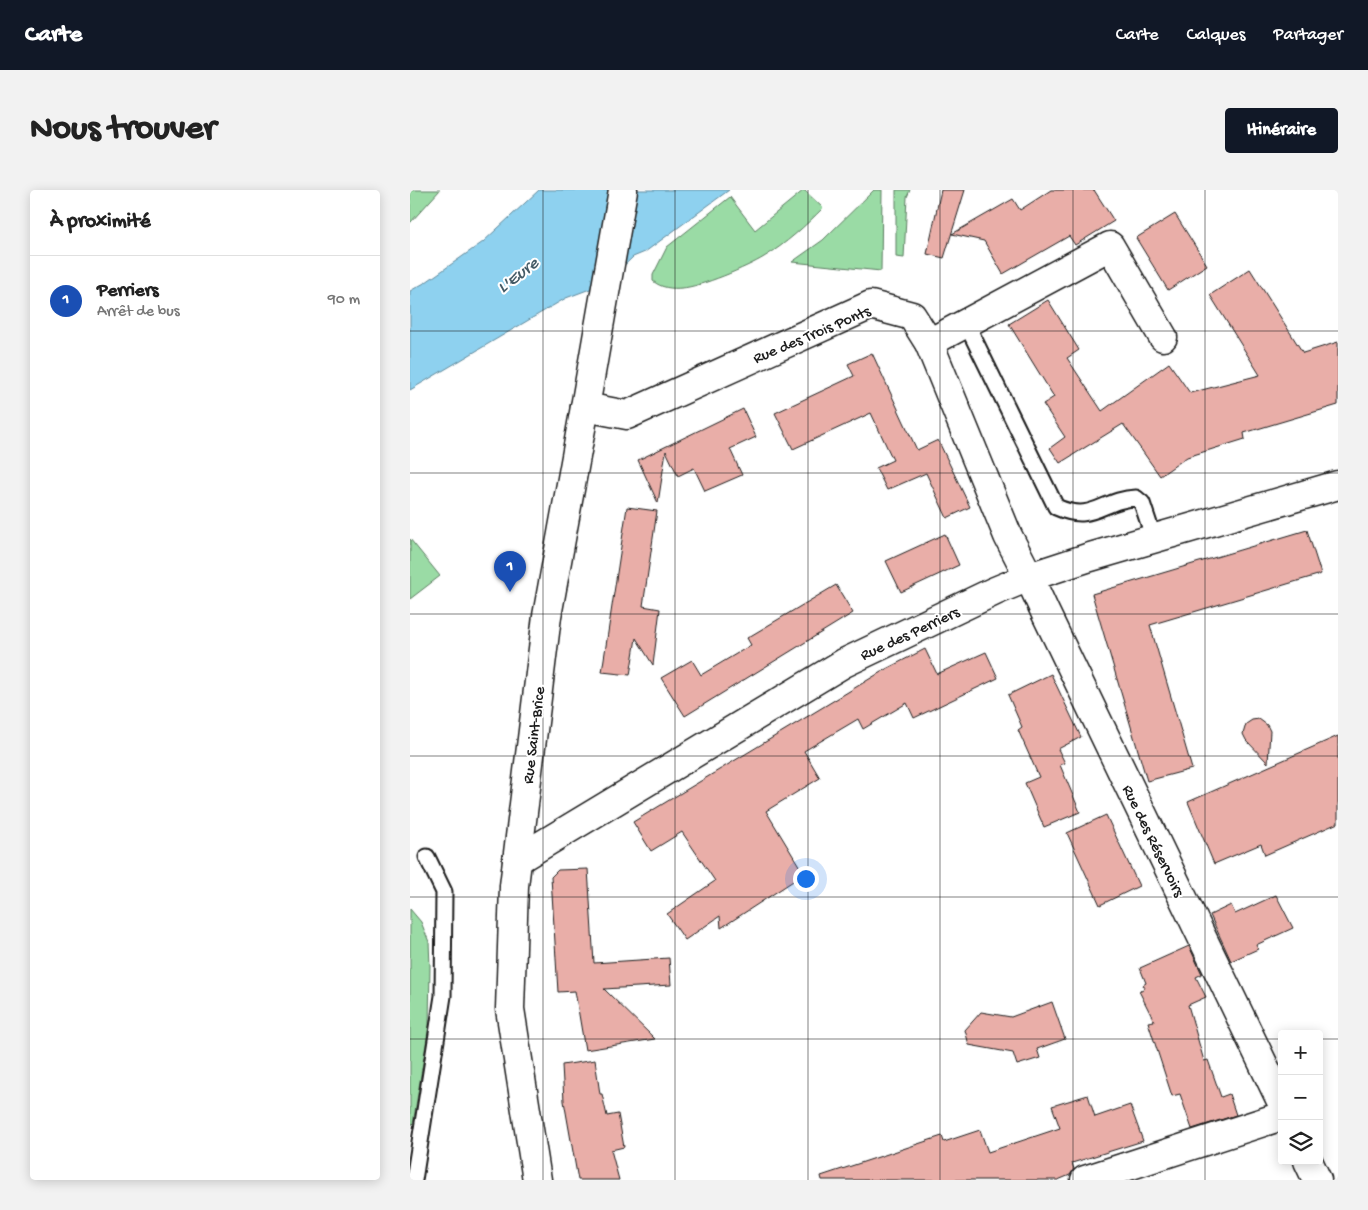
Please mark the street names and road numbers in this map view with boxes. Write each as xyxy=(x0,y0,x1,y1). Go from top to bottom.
street label: Rue des Trois Ponts xyxy=(751,302,875,370)
street label: Rue des Perriers xyxy=(858,603,964,666)
street label: Rue Saint-Brice xyxy=(520,685,551,785)
street label: Rue des Réservoirs xyxy=(1117,783,1188,902)

